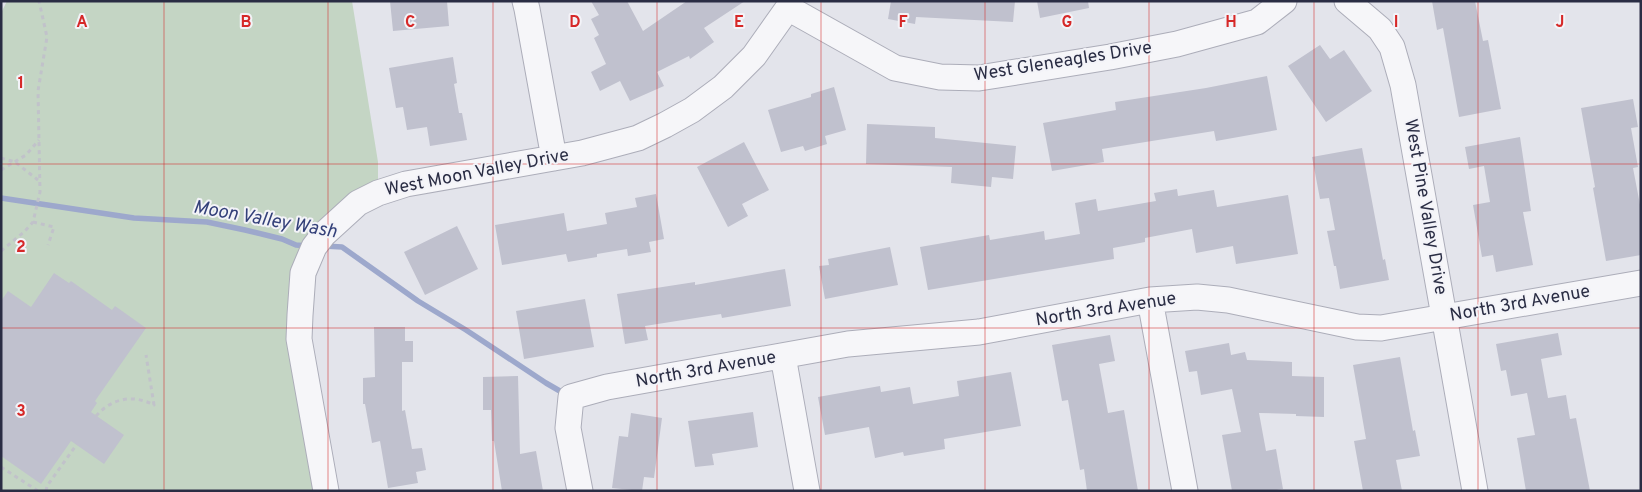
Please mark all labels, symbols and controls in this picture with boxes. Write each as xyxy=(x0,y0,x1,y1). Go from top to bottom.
text: A xyxy=(76,13,88,33)
text: B xyxy=(240,13,252,33)
text: C xyxy=(405,13,415,33)
text: D xyxy=(569,13,581,33)
text: E xyxy=(734,13,744,33)
text: F xyxy=(898,13,908,33)
text: G xyxy=(1062,13,1072,33)
text: H xyxy=(1225,13,1237,33)
text: I xyxy=(1394,13,1398,33)
text: J xyxy=(1556,13,1564,33)
street label: West Gleneagles Drive xyxy=(972,37,1154,87)
text: 1 xyxy=(18,74,24,94)
street label: West Pine Valley Drive xyxy=(1398,117,1452,297)
street label: West Moon Valley Drive xyxy=(383,144,571,202)
water label: Moon Valley Wash xyxy=(191,196,339,245)
text: 2 xyxy=(16,238,26,258)
street label: North 3rd Avenue xyxy=(1448,280,1592,328)
street label: North 3rd Avenue xyxy=(1034,288,1178,332)
street label: North 3rd Avenue xyxy=(634,346,778,394)
text: 3 xyxy=(16,402,26,422)

